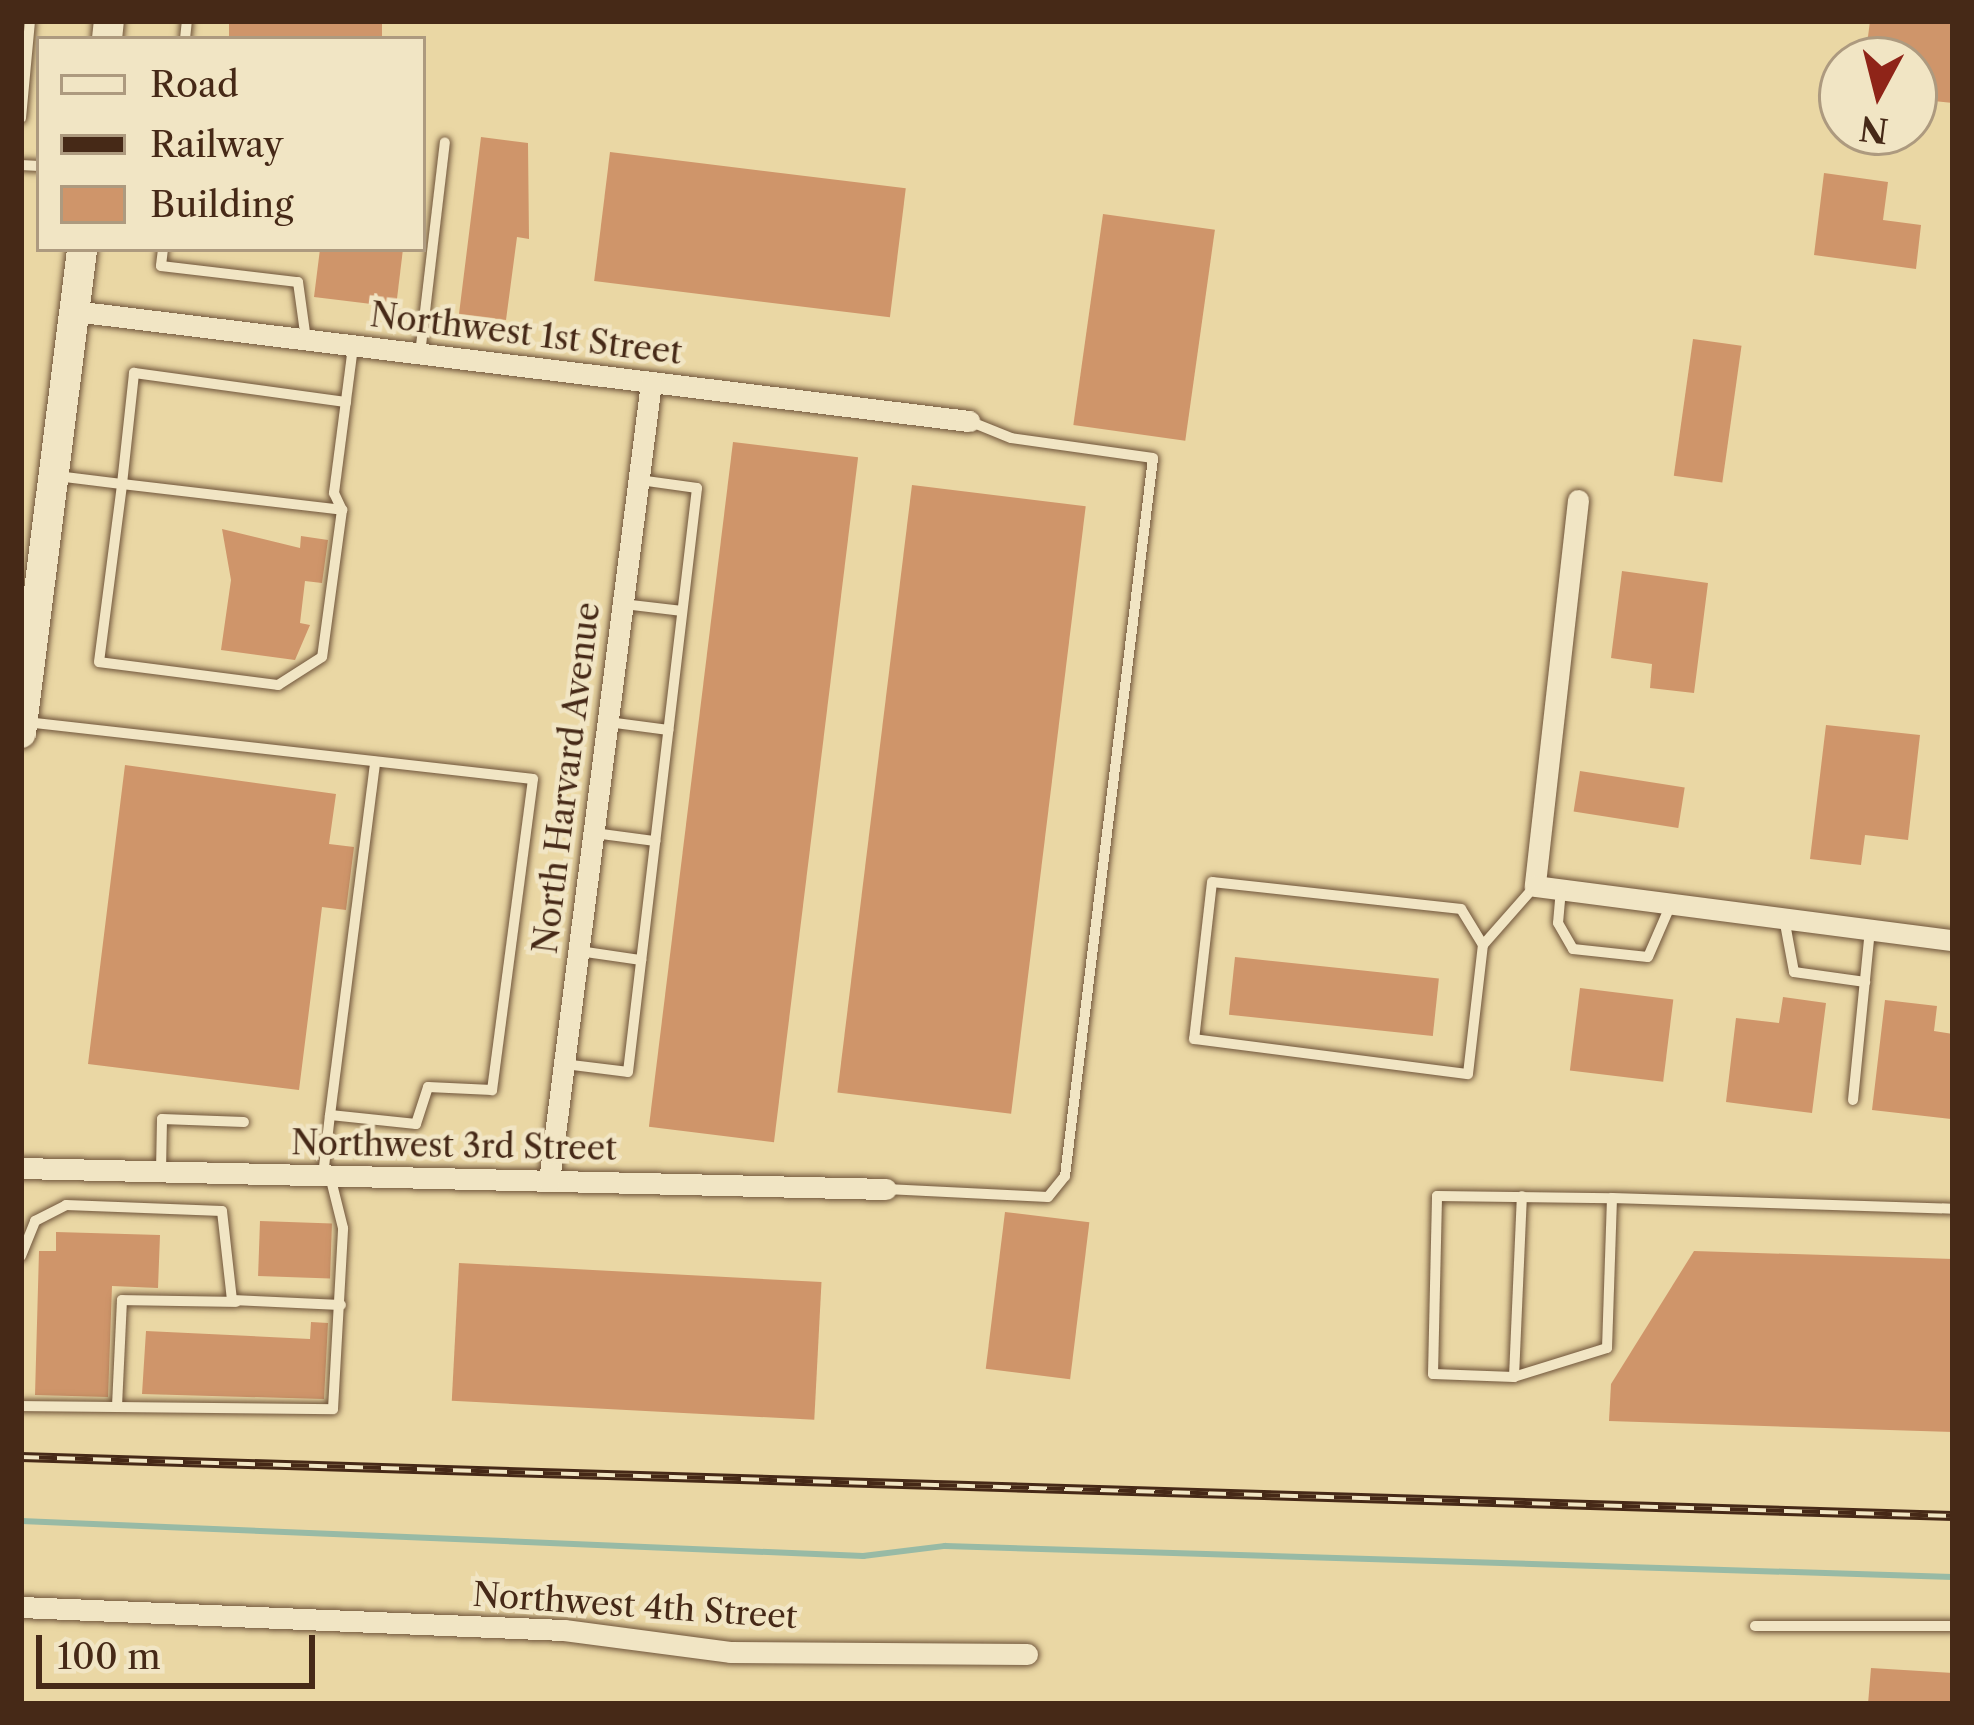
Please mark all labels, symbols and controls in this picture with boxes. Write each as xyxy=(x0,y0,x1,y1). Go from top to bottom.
legend xyxy=(36,36,426,252)
north arrow xyxy=(1818,36,1938,156)
text: Road xyxy=(150,62,239,106)
text: N xyxy=(1857,107,1891,151)
text: Railway xyxy=(150,122,283,166)
text: Building xyxy=(150,182,293,226)
street label: Northwest 1st Street xyxy=(368,295,684,373)
street label: North Harvard Avenue xyxy=(526,599,608,957)
street label: Northwest 3rd Street xyxy=(291,1123,617,1169)
street label: Northwest 4th Street xyxy=(471,1575,799,1637)
scale bar xyxy=(42,1611,321,1685)
text: 100 m xyxy=(57,1634,161,1678)

